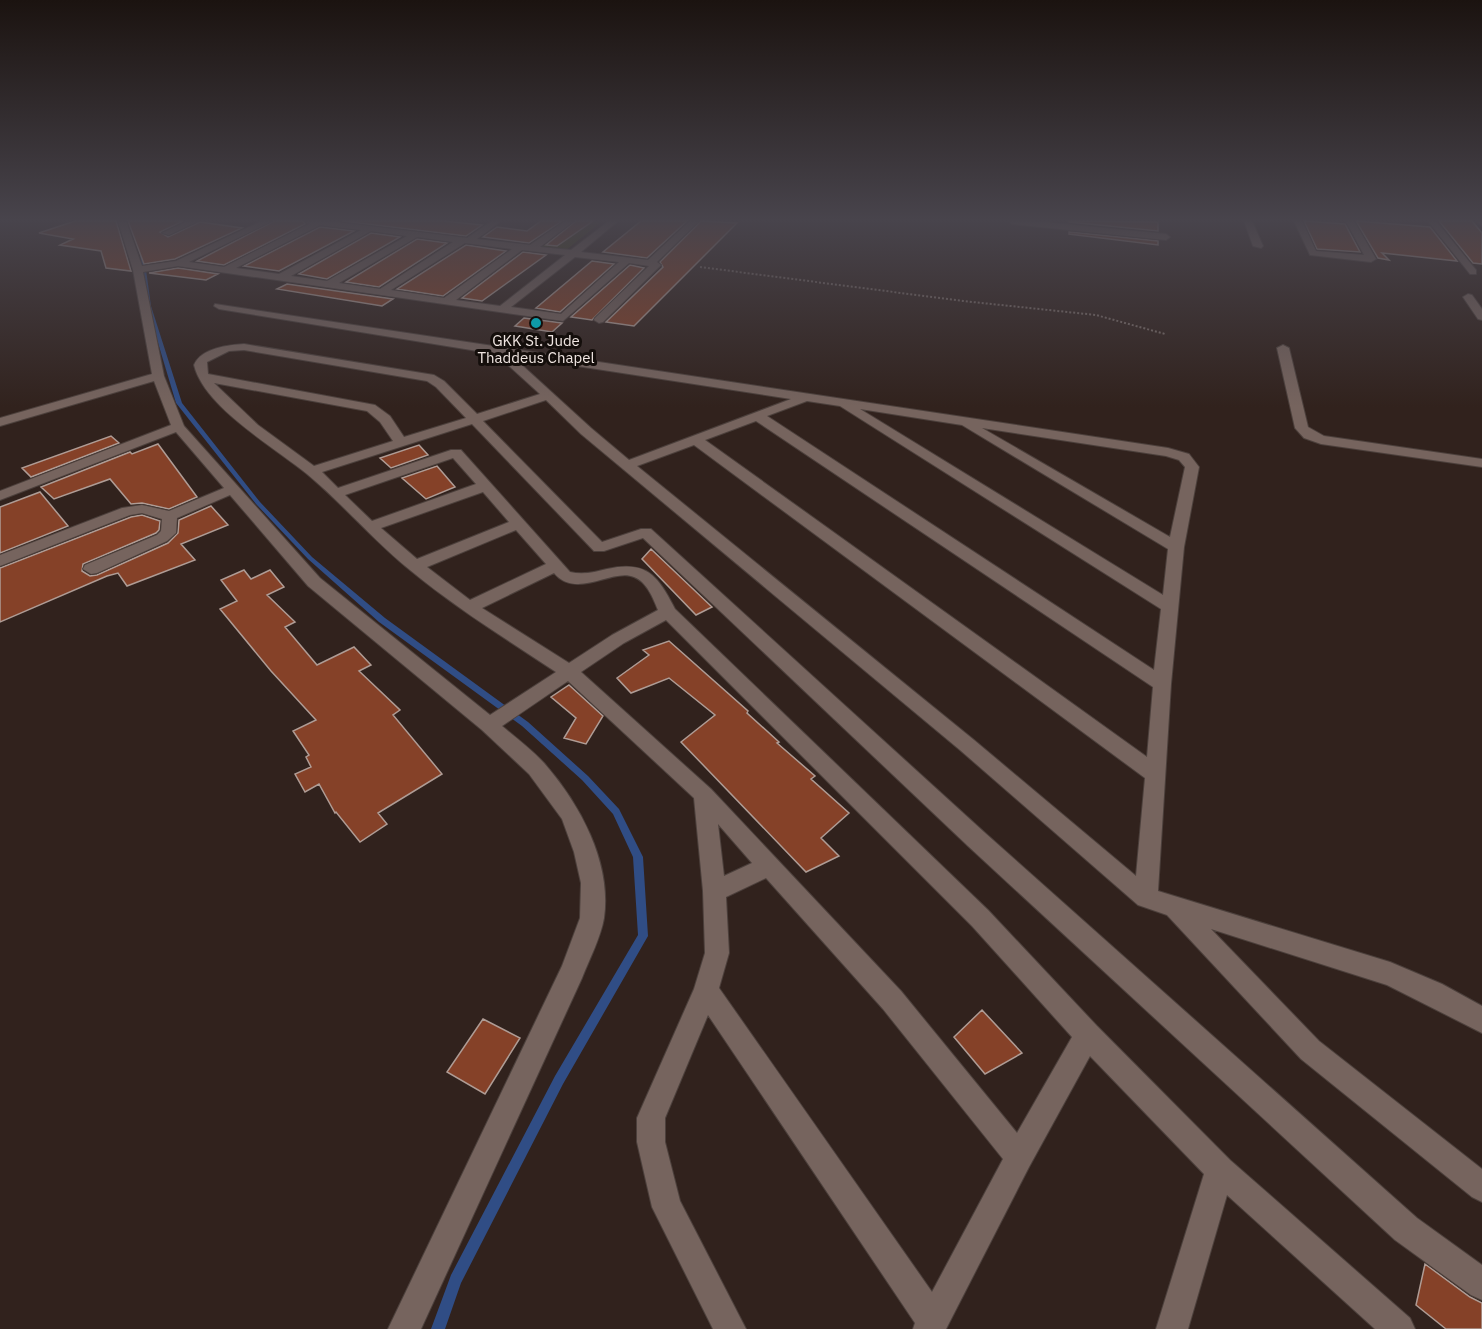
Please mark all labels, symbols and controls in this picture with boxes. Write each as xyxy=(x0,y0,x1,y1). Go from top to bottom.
marker: GKK St. Jude Thaddeus Chapel xyxy=(529,316,543,330)
place label: GKK St. Jude Thaddeus Chapel xyxy=(478,331,594,367)

